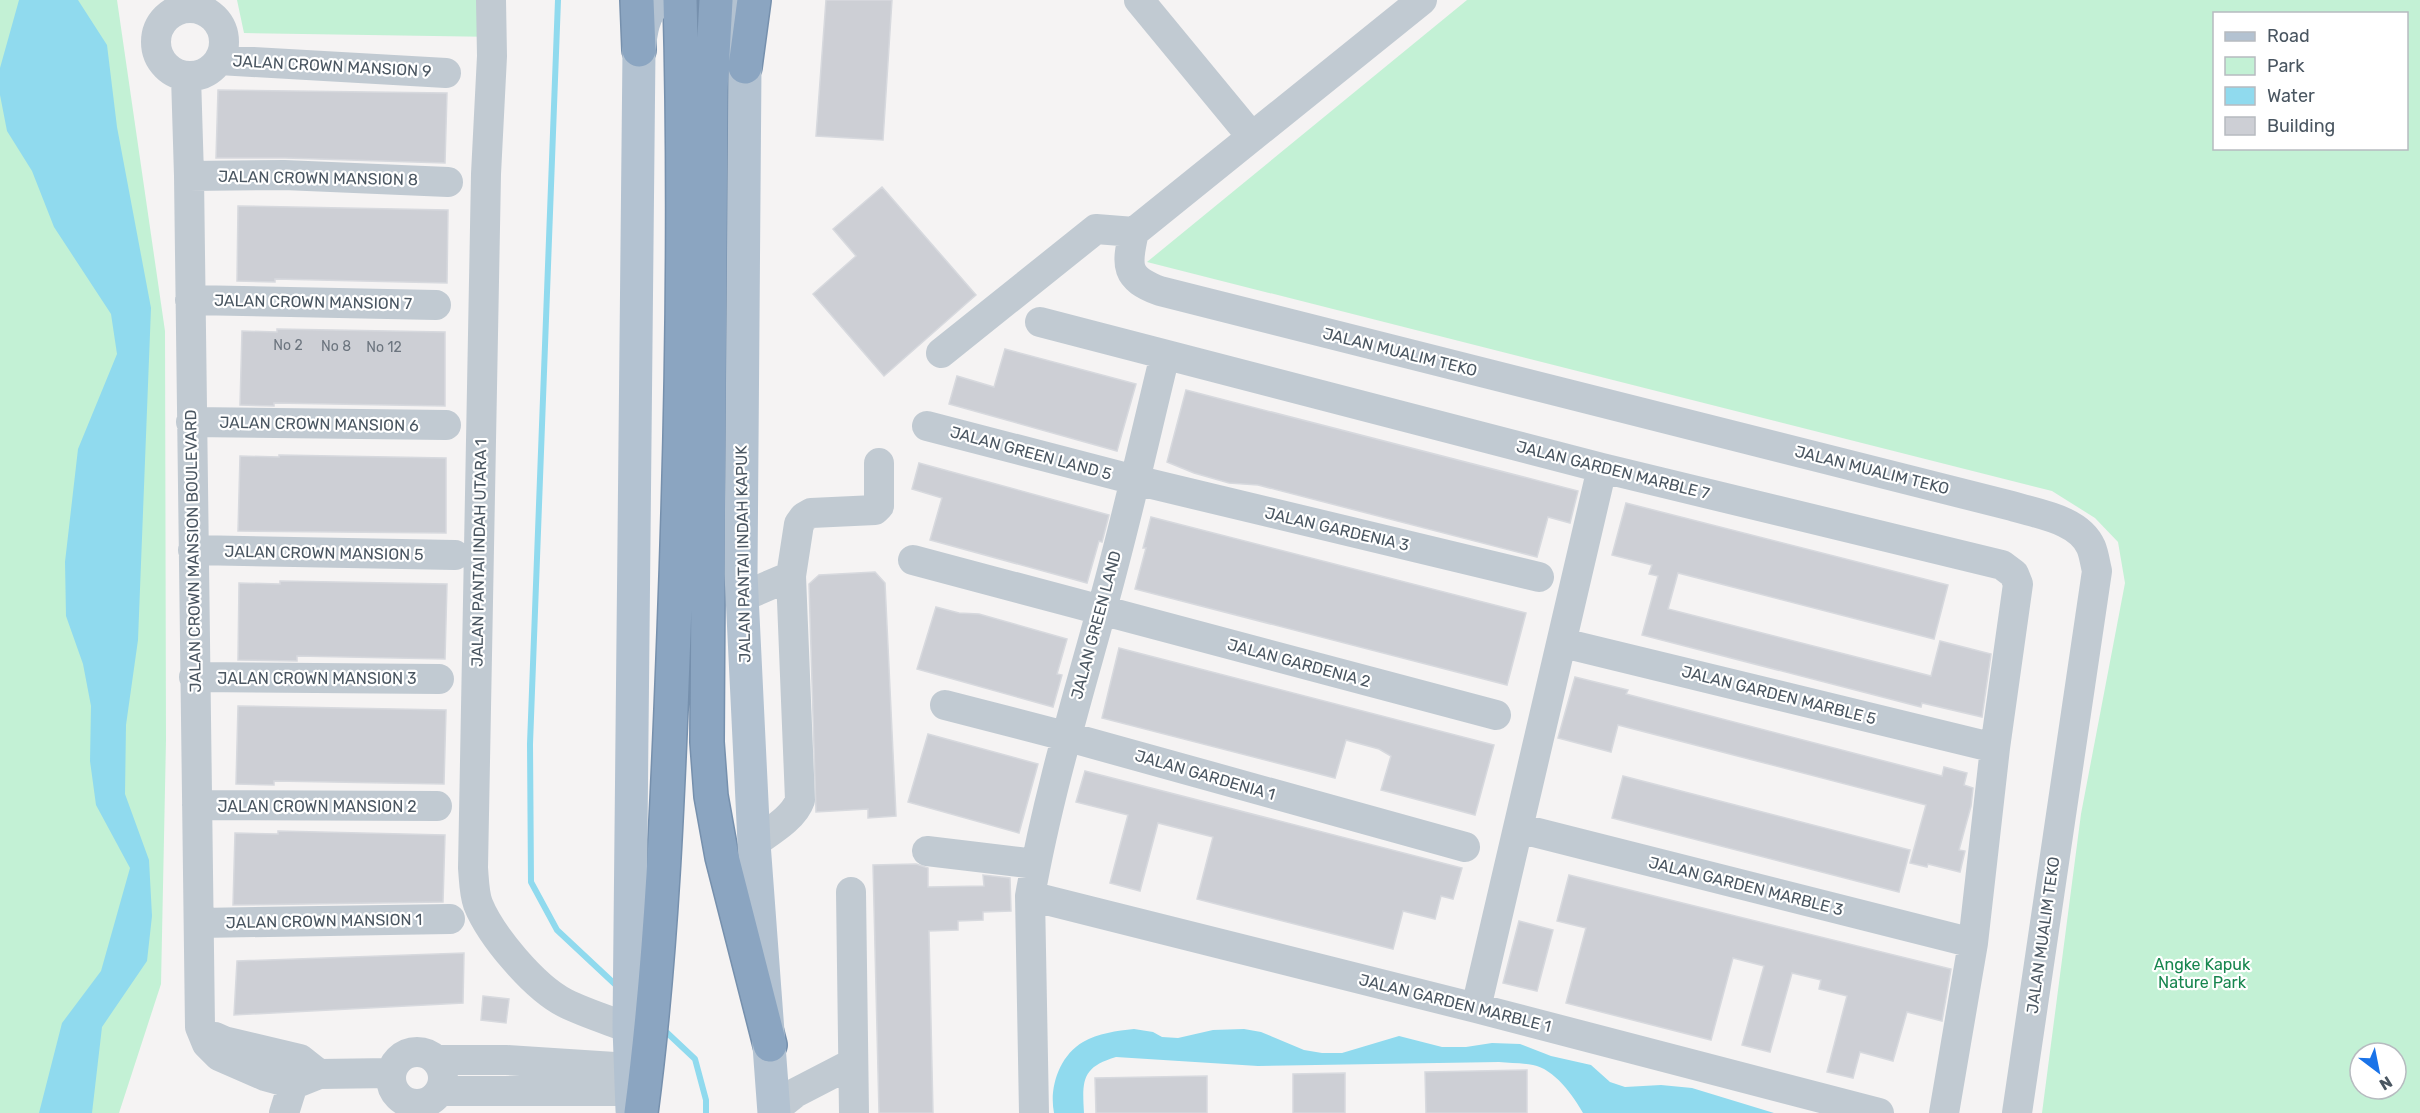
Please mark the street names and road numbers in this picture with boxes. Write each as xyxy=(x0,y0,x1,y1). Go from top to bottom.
street label: JALAN CROWN MANSION 9 xyxy=(232,51,432,81)
street label: JALAN CROWN MANSION 8 xyxy=(218,167,418,189)
street label: JALAN CROWN MANSION 7 xyxy=(214,291,412,313)
street label: JALAN MUALIM TEKO xyxy=(1321,324,1479,380)
street label: JALAN CROWN MANSION BOULEVARD xyxy=(181,409,205,693)
street label: JALAN CROWN MANSION 6 xyxy=(219,413,419,435)
street label: JALAN GREEN LAND 5 xyxy=(948,422,1114,484)
street label: JALAN GARDEN MARBLE 7 xyxy=(1514,437,1712,503)
street label: JALAN PANTAI INDAH UTARA 1 xyxy=(468,439,490,667)
street label: JALAN MUALIM TEKO xyxy=(1793,442,1951,498)
street label: JALAN PANTAI INDAH KAPUK xyxy=(732,445,754,663)
street label: JALAN GARDENIA 3 xyxy=(1263,503,1411,555)
street label: JALAN CROWN MANSION 5 xyxy=(224,542,424,564)
street label: JALAN GREEN LAND xyxy=(1067,549,1125,701)
street label: JALAN GARDENIA 2 xyxy=(1225,635,1373,691)
street label: JALAN GARDEN MARBLE 5 xyxy=(1680,662,1878,728)
street label: JALAN CROWN MANSION 3 xyxy=(217,669,417,688)
street label: JALAN GARDENIA 1 xyxy=(1133,746,1277,804)
street label: JALAN CROWN MANSION 2 xyxy=(217,797,417,816)
street label: JALAN GARDEN MARBLE 3 xyxy=(1647,853,1845,919)
street label: JALAN MUALIM TEKO xyxy=(2023,855,2063,1015)
street label: JALAN CROWN MANSION 1 xyxy=(226,910,422,932)
street label: JALAN GARDEN MARBLE 1 xyxy=(1357,970,1553,1036)

